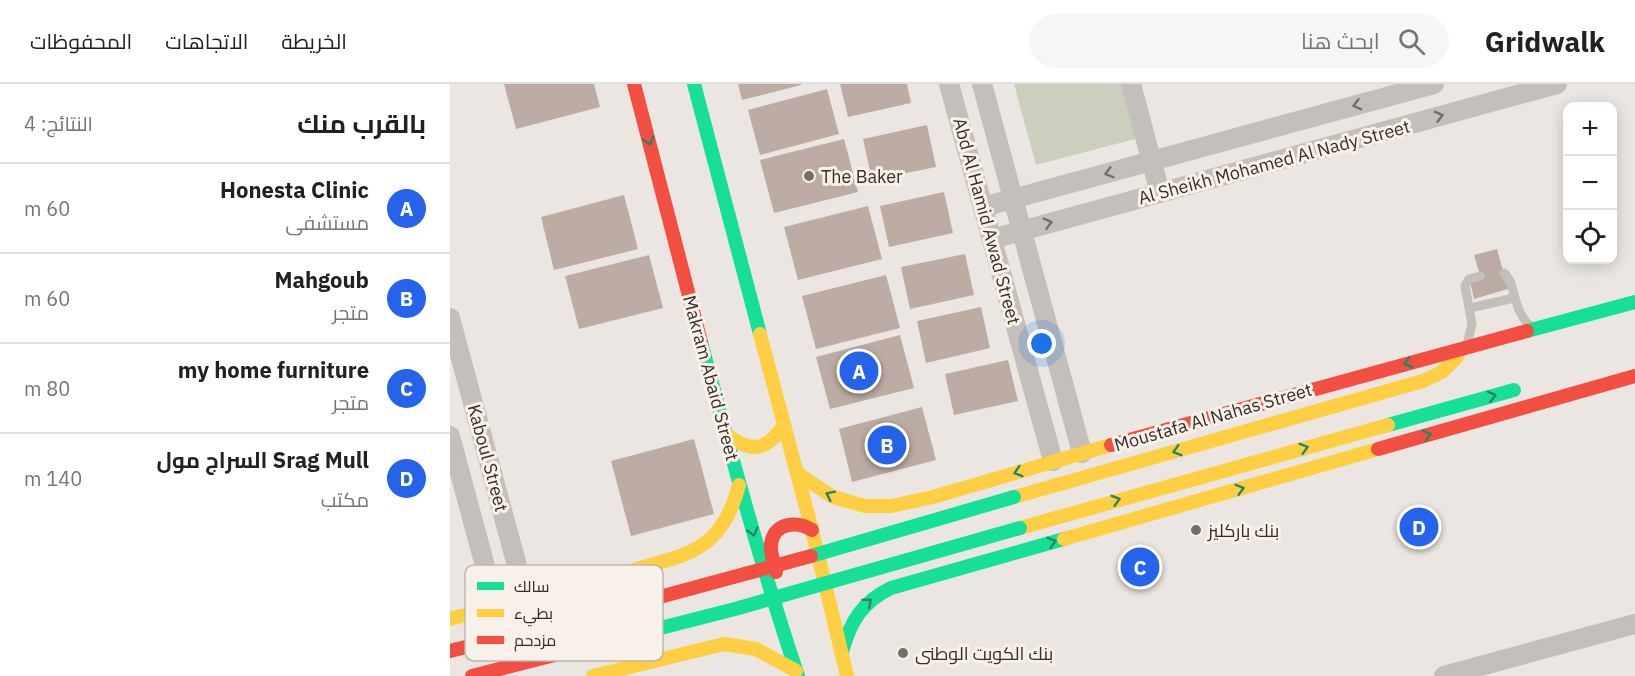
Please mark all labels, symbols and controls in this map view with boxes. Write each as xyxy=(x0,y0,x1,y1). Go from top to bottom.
search box xyxy=(1029,14,1449,68)
text: Gridwalk xyxy=(1485,23,1605,60)
icon: search xyxy=(1395,25,1428,58)
text: ابحث هنا xyxy=(1301,26,1380,55)
text: المحفوظات xyxy=(30,27,132,55)
text: الاتجاهات xyxy=(165,27,248,55)
text: الخريطة xyxy=(281,27,347,55)
one-way arrow xyxy=(1353,98,1363,110)
map controls xyxy=(1563,102,1617,264)
button: + xyxy=(1563,102,1617,156)
text: بالقرب منك xyxy=(297,106,426,140)
text: النتائج: 4 xyxy=(24,110,93,137)
one-way arrow xyxy=(1434,111,1444,124)
street label: Abd Al Hamid Awad Street xyxy=(948,115,1026,327)
street label: Al Sheikh Mohamed Al Nady Street xyxy=(1136,115,1412,209)
one-way arrow xyxy=(641,135,654,145)
button: − xyxy=(1563,156,1617,210)
place label: The Baker xyxy=(821,165,903,188)
one-way arrow xyxy=(1104,166,1114,178)
marker: The Baker xyxy=(802,169,816,183)
text: Honesta Clinic xyxy=(220,175,369,204)
text: 60 m xyxy=(24,195,70,222)
text: A xyxy=(400,195,413,222)
text: مستشفى xyxy=(285,209,369,236)
button: locate xyxy=(1563,210,1617,264)
one-way arrow xyxy=(1043,218,1053,230)
text: Mahgoub xyxy=(274,265,369,294)
text: 60 m xyxy=(24,285,70,312)
text: B xyxy=(400,285,413,312)
street label: Makram Abaid Street xyxy=(678,293,744,463)
text: متجر xyxy=(332,299,369,326)
your location xyxy=(1027,329,1056,358)
pin: A xyxy=(840,348,878,394)
text: my home furniture xyxy=(178,355,369,384)
one-way arrow xyxy=(1403,355,1413,368)
text: 80 m xyxy=(24,375,70,402)
text: C xyxy=(400,375,413,402)
street label: Moustafa Al Nahas Street xyxy=(1112,378,1314,456)
text: متجر xyxy=(332,389,369,416)
one-way arrow xyxy=(1487,390,1497,403)
street label: Kaboul Street xyxy=(463,402,513,514)
pin: B xyxy=(868,422,906,468)
one-way arrow xyxy=(1422,430,1432,442)
one-way arrow xyxy=(1172,443,1182,456)
one-way arrow xyxy=(1298,443,1309,455)
text: Srag Mull السراج مول xyxy=(157,445,369,474)
text: 140 m xyxy=(24,465,82,492)
text: D xyxy=(400,465,413,492)
one-way arrow xyxy=(1013,465,1024,477)
one-way arrow xyxy=(1234,484,1245,496)
text: مكتب xyxy=(321,486,369,513)
one-way arrow xyxy=(825,490,836,502)
one-way arrow xyxy=(1111,495,1121,508)
pin: D xyxy=(1400,504,1438,550)
place label: بنك باركليز xyxy=(1207,519,1279,542)
marker: بنك باركليز xyxy=(1189,523,1203,537)
one-way arrow xyxy=(746,526,758,537)
one-way arrow xyxy=(1047,537,1057,550)
pin: C xyxy=(1120,544,1160,590)
legend xyxy=(465,565,663,661)
text: سالك xyxy=(514,576,549,596)
one-way arrow xyxy=(861,598,872,609)
text: بطيء xyxy=(514,603,553,627)
text: مزدحم xyxy=(514,630,556,652)
place label: بنك الكويت الوطنى xyxy=(915,642,1053,665)
marker: بنك الكويت الوطنى xyxy=(896,646,910,660)

